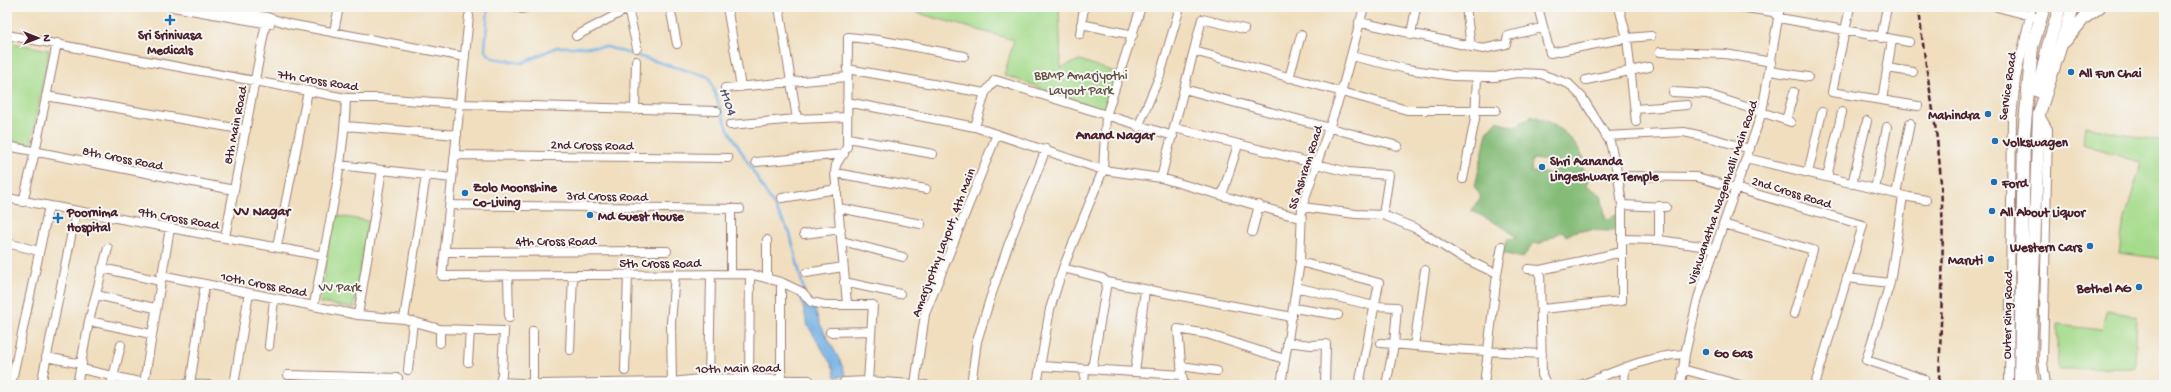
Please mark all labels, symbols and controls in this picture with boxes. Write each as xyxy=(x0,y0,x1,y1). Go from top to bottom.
marker: Sri Srinivasa Medicals xyxy=(165,15,175,25)
north arrow xyxy=(18,18,58,58)
place label: Sri Srinivasa Medicals xyxy=(138,29,203,59)
text: N xyxy=(40,34,52,42)
street label: Service Road xyxy=(1996,50,2021,121)
marker: All Fun Chai xyxy=(2066,67,2076,77)
place label: All Fun Chai xyxy=(2078,67,2142,82)
street label: 7th Cross Road xyxy=(275,68,360,95)
park label: BBMP Amarjyothi Layout Park xyxy=(1033,69,1128,99)
street label: 8th Main Road xyxy=(222,84,252,166)
water label: H104 xyxy=(714,86,740,118)
street label: Vishwanatha Nagenhalli Main Road xyxy=(1684,98,1762,288)
place label: Mahindra xyxy=(1928,109,1981,124)
marker: Mahindra xyxy=(1983,109,1993,119)
street label: SS Ashram Road xyxy=(1286,123,1327,212)
district label: Anand Nagar xyxy=(1075,128,1156,145)
marker: Volkswagen xyxy=(1990,136,2000,146)
place label: Volkswagen xyxy=(2002,136,2069,151)
street label: 2nd Cross Road xyxy=(550,138,635,155)
street label: 8th Cross Road xyxy=(81,144,166,175)
place label: Shri Aananda Lingeshwara Temple xyxy=(1550,155,1660,186)
marker: Shri Aananda Lingeshwara Temple xyxy=(1537,162,1547,172)
street label: Amarjyothy Layout, 4th Main xyxy=(909,166,980,319)
street label: 2nd Cross Road xyxy=(1750,174,1834,213)
marker: Ford xyxy=(1989,177,1999,187)
place label: Ford xyxy=(2001,177,2029,192)
place label: Zolo Moonshine Co-Living xyxy=(472,181,558,211)
marker: Zolo Moonshine Co-Living xyxy=(460,188,470,198)
street label: 3rd Cross Road xyxy=(565,189,649,206)
district label: VV Nagar xyxy=(233,204,292,221)
street label: 9th Cross Road xyxy=(136,205,221,234)
place label: Poornima Hospital xyxy=(66,206,118,237)
marker: All About Liquor xyxy=(1987,206,1997,216)
place label: All About Liquor xyxy=(1999,206,2086,221)
marker: Md Guest House xyxy=(585,210,595,220)
place label: Md Guest House xyxy=(598,210,685,225)
marker: Poornima Hospital xyxy=(52,212,64,224)
street label: 4th Cross Road xyxy=(516,235,598,250)
place label: Western Cars xyxy=(2009,241,2083,256)
marker: Western Cars xyxy=(2085,241,2095,251)
place label: Maruti xyxy=(1948,254,1983,269)
marker: Maruti xyxy=(1986,254,1996,264)
street label: 5th Cross Road xyxy=(619,257,702,272)
street label: Outer Ring Road xyxy=(2000,269,2017,359)
street label: 10th Cross Road xyxy=(218,270,309,301)
park label: VV Park xyxy=(318,281,362,296)
place label: Bethel AG xyxy=(2076,282,2132,297)
marker: Bethel AG xyxy=(2134,282,2144,292)
marker: Go Gas xyxy=(1701,347,1711,357)
place label: Go Gas xyxy=(1714,347,1753,362)
street label: 10th Main Road xyxy=(695,361,782,378)

